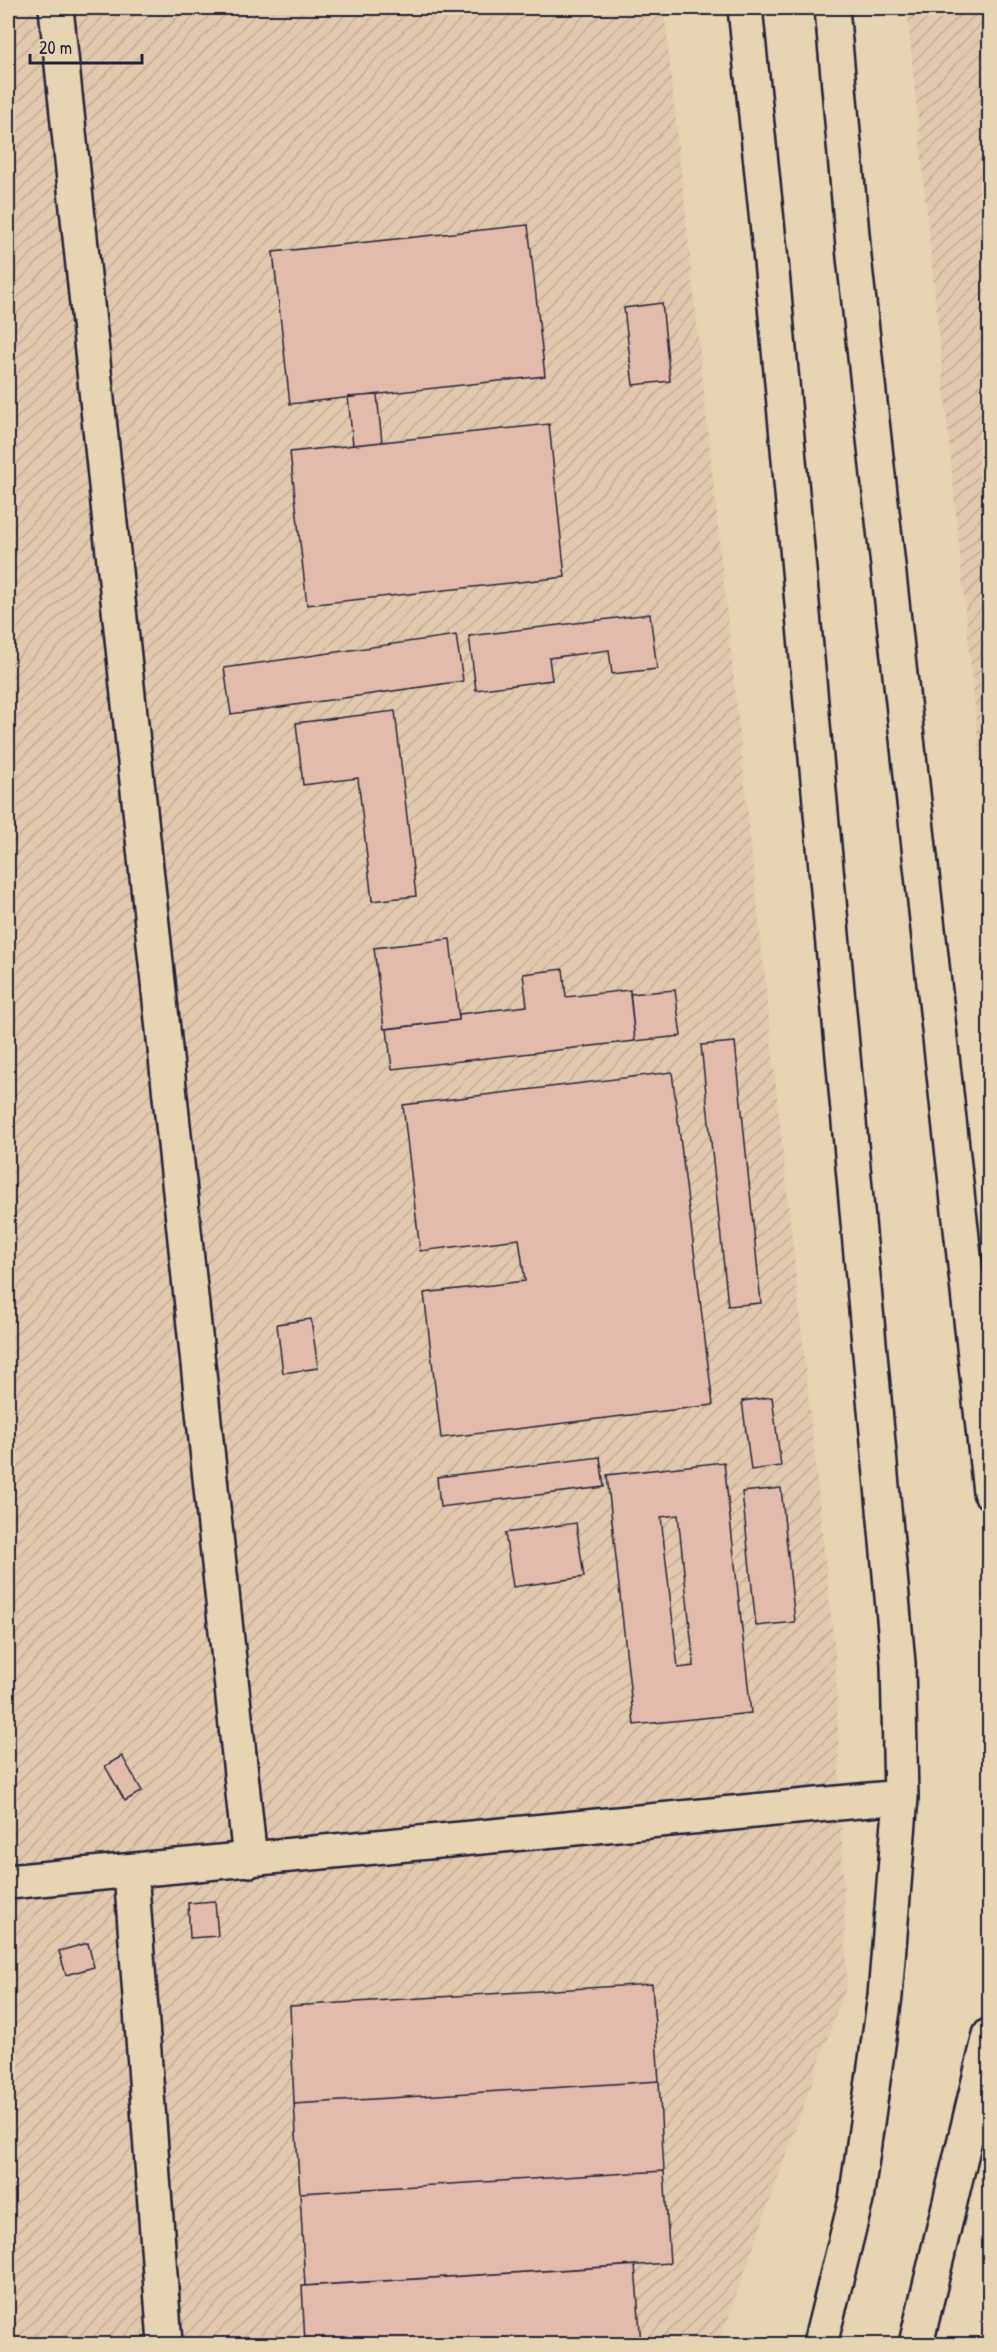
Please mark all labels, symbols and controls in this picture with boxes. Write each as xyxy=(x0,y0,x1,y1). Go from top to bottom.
scale bar xyxy=(30,27,142,65)
text: 20 m xyxy=(39,35,72,60)

